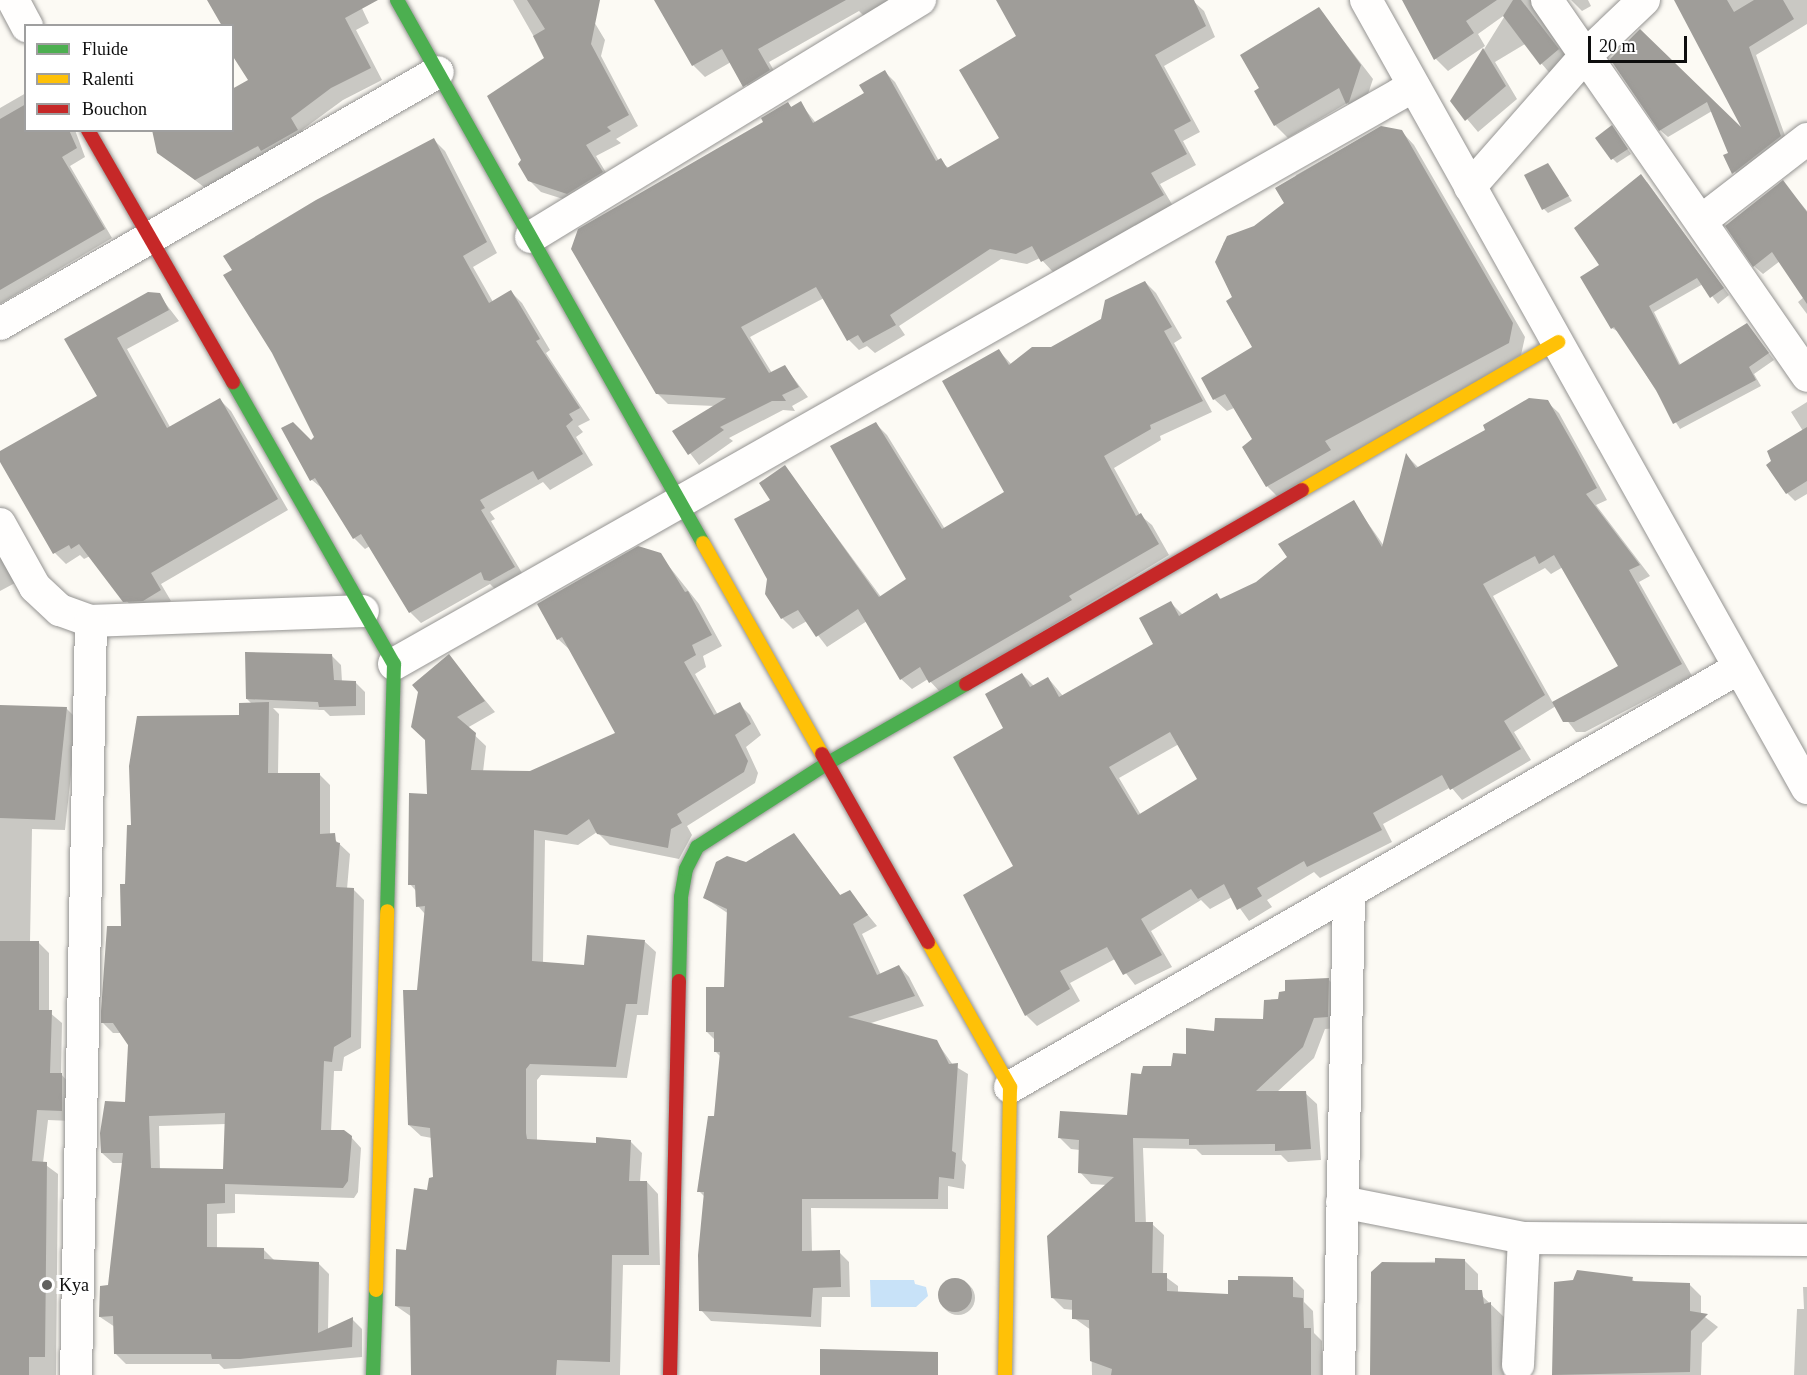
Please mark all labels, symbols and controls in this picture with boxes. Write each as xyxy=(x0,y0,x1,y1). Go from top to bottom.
legend xyxy=(24,24,234,132)
scale bar xyxy=(1591,24,1690,62)
text: 20 m xyxy=(1599,36,1636,56)
text: Fluide xyxy=(82,39,128,59)
text: Ralenti xyxy=(82,69,134,89)
text: Bouchon xyxy=(82,99,147,119)
place label: Kya xyxy=(59,1274,89,1296)
marker: Kya xyxy=(40,1278,54,1292)

